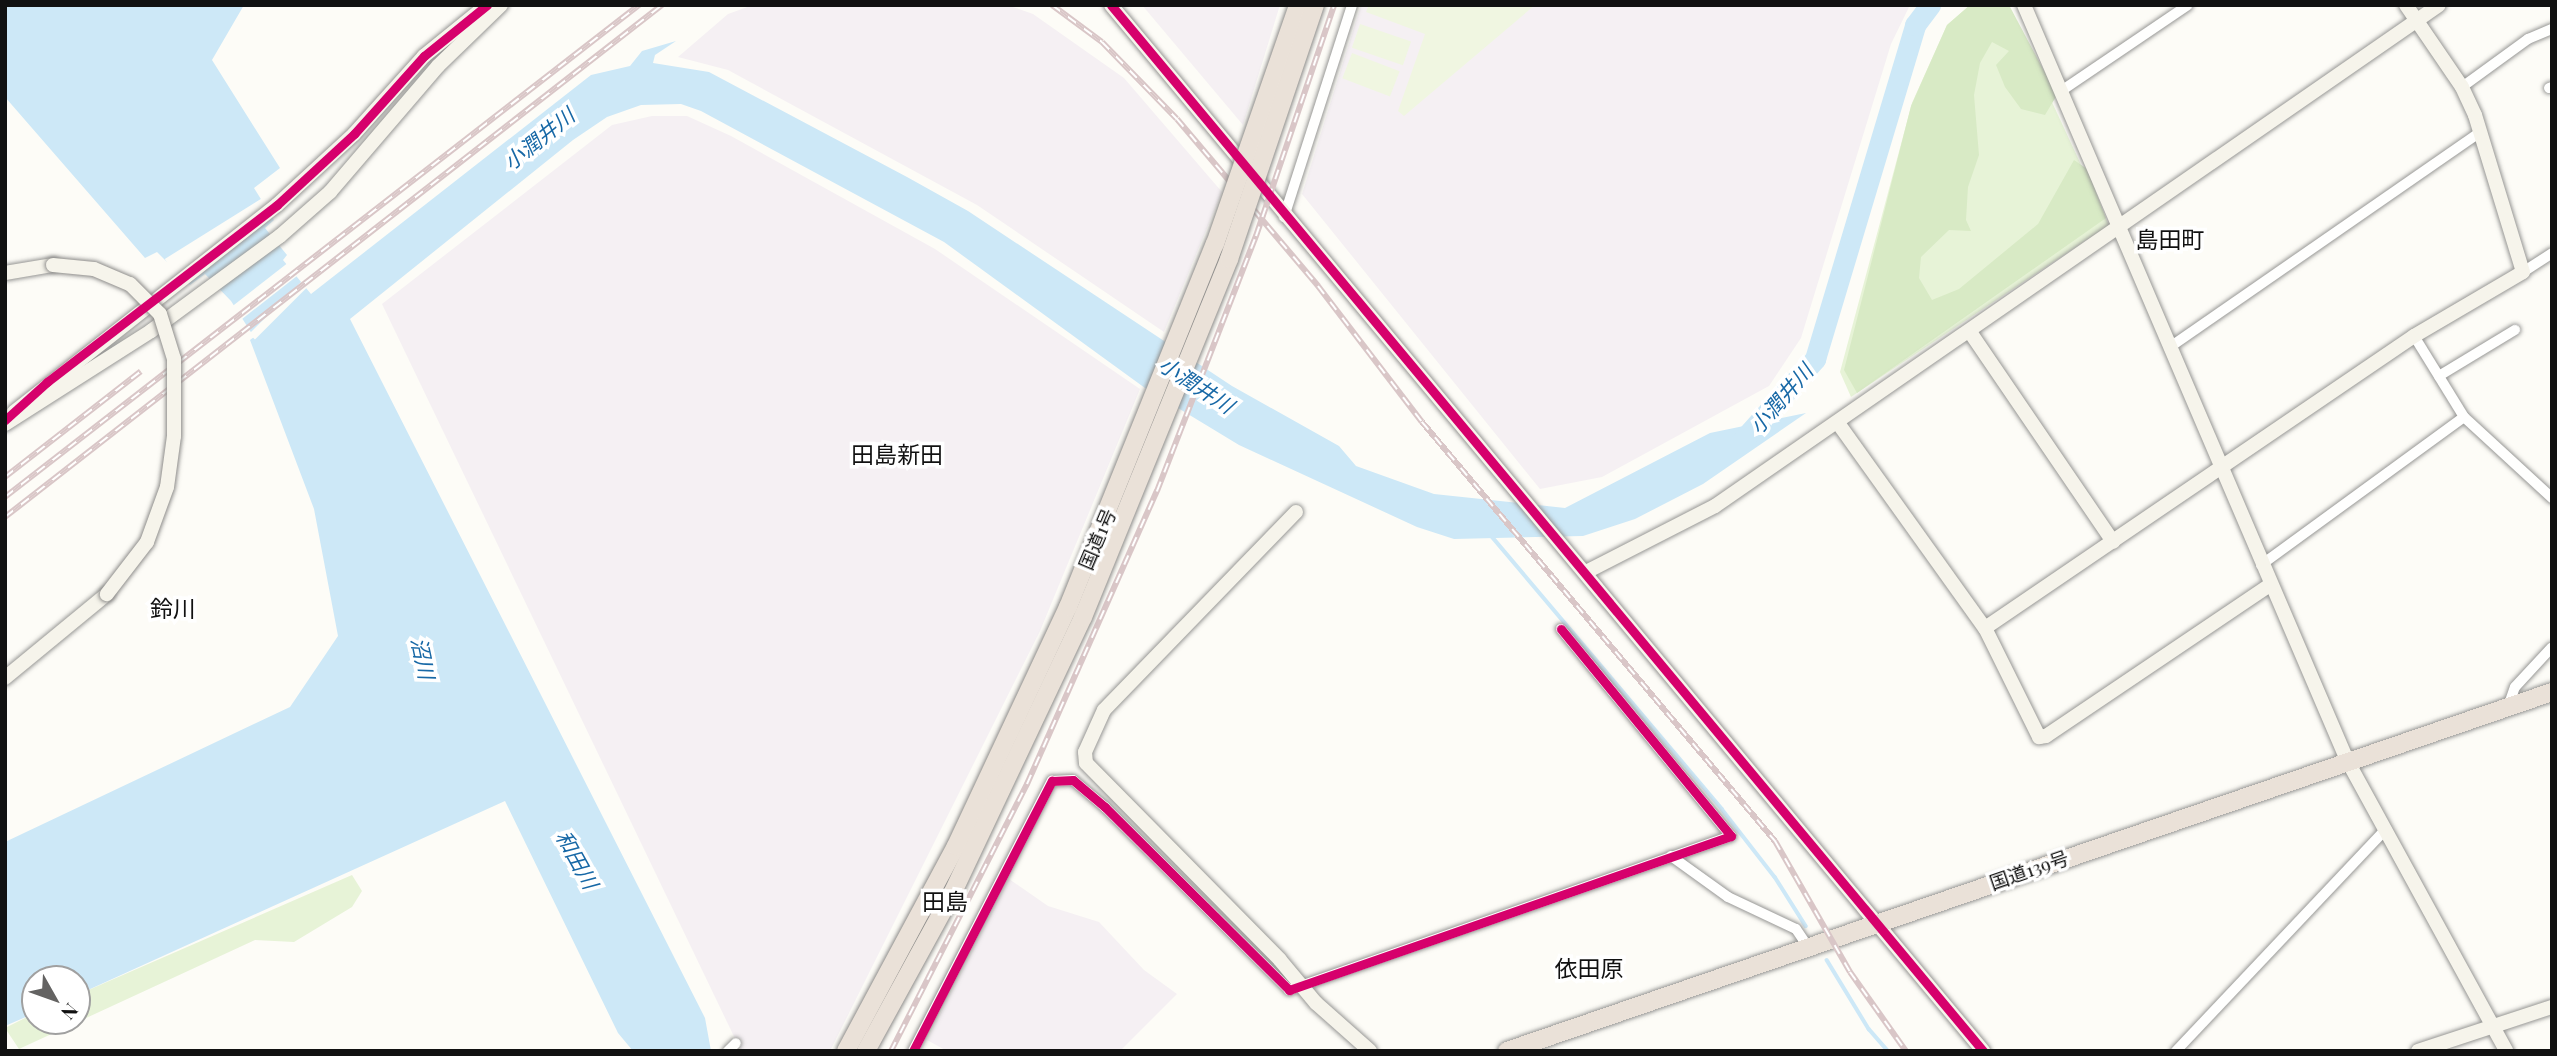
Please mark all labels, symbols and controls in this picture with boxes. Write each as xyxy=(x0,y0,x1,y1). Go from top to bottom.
water label: 小潤井川 xyxy=(497,102,579,174)
district label: 島田町 xyxy=(2136,225,2204,253)
water label: 小潤井川 xyxy=(1155,351,1239,417)
water label: 小潤井川 xyxy=(1743,358,1817,438)
district label: 田島新田 xyxy=(851,440,943,468)
street label: 国道1号 xyxy=(1074,505,1120,573)
district label: 鈴川 xyxy=(150,594,196,622)
water label: 沼川 xyxy=(407,635,441,681)
water label: 和田川 xyxy=(552,825,604,893)
street label: 国道139号 xyxy=(1987,846,2071,894)
district label: 田島 xyxy=(922,887,968,915)
district label: 依田原 xyxy=(1555,954,1623,982)
north arrow xyxy=(21,965,91,1035)
text: N xyxy=(56,999,85,1026)

